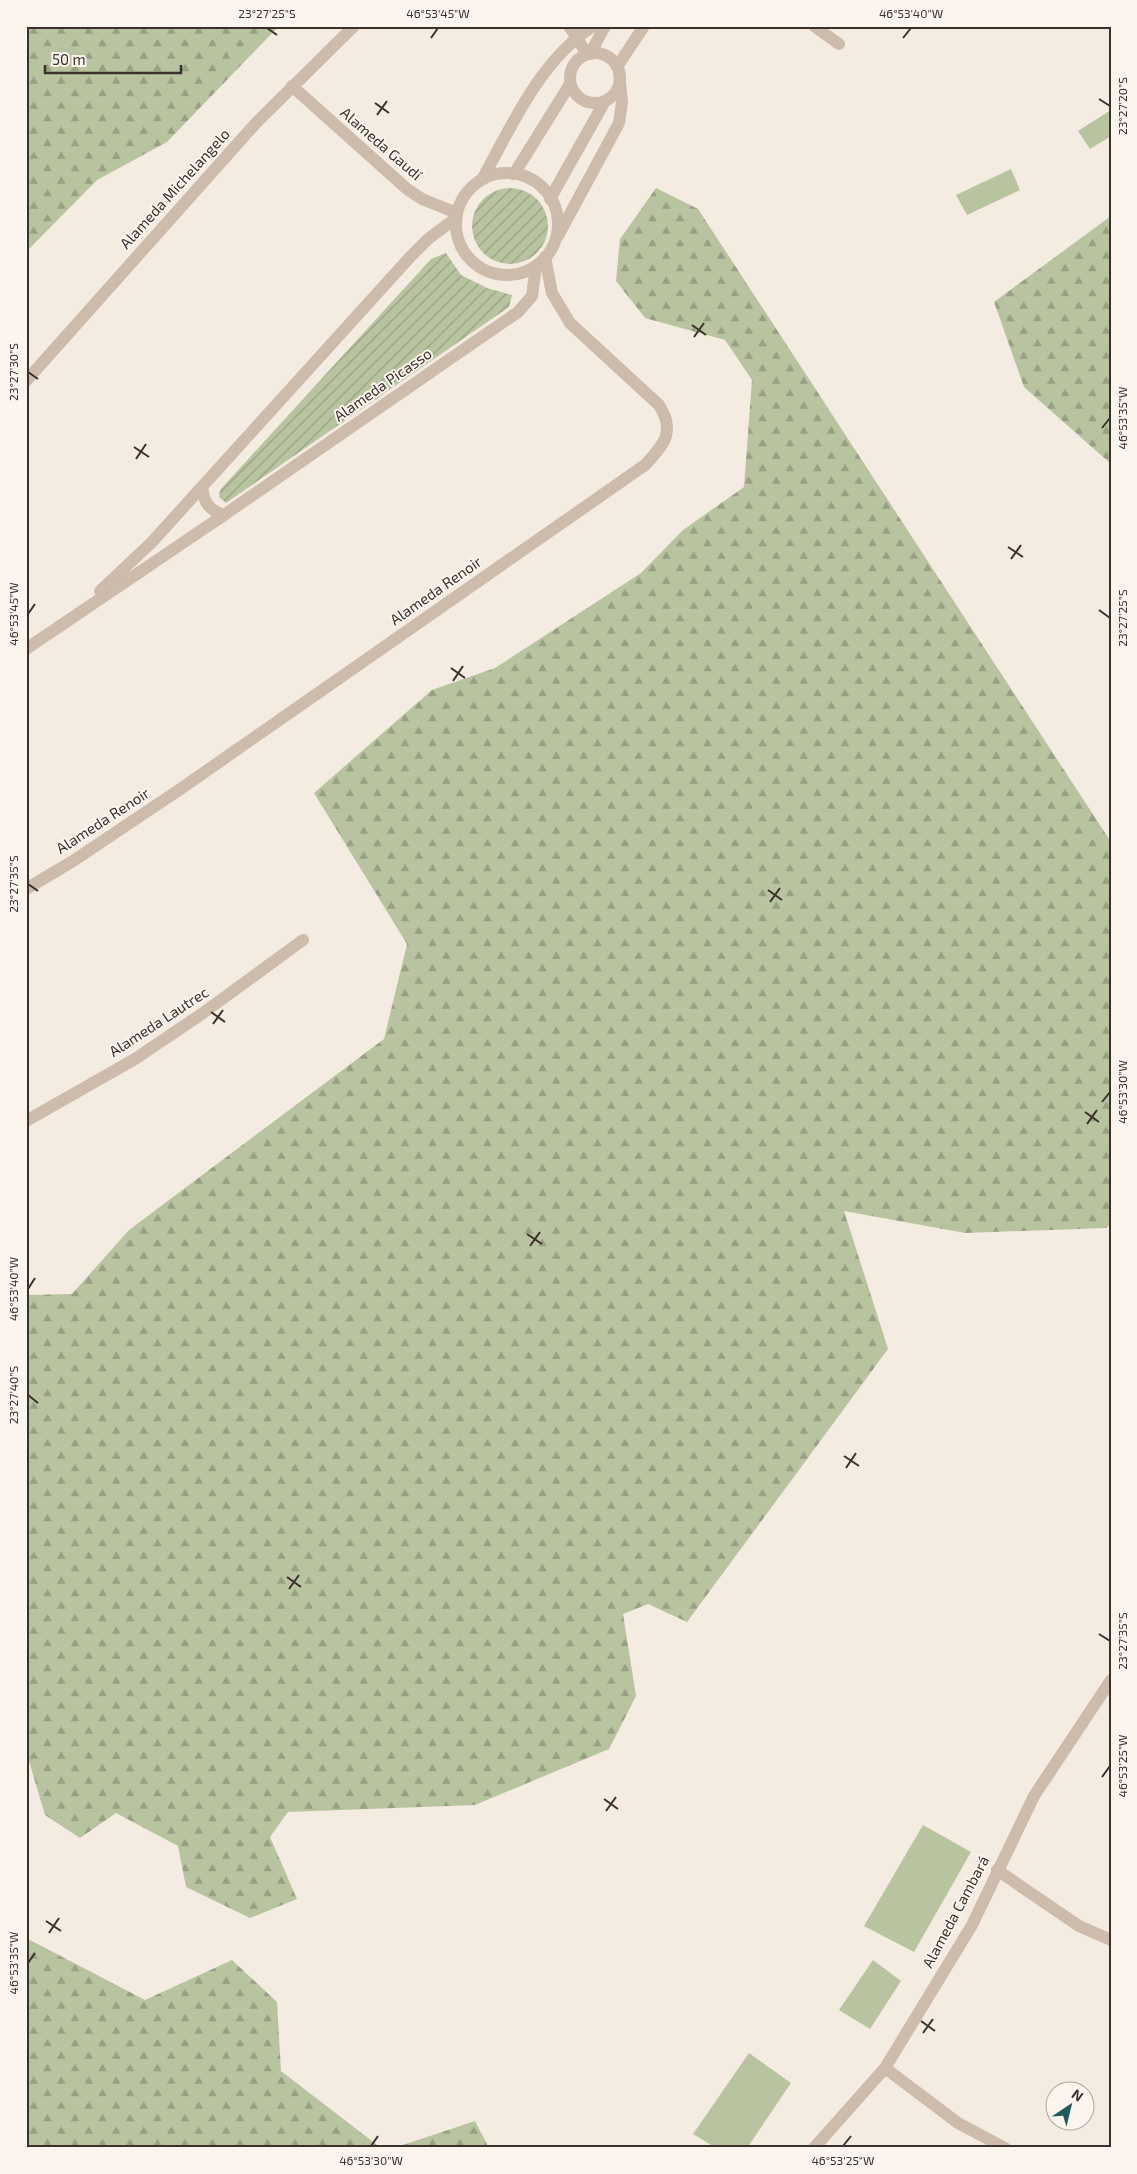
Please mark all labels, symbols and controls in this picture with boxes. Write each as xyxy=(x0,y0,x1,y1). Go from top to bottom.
text: 23°27'25"S xyxy=(238,6,296,20)
text: 46°53'45"W xyxy=(406,6,470,20)
text: 46°53'40"W xyxy=(879,6,943,20)
scale bar xyxy=(45,42,181,74)
text: 50 m xyxy=(52,50,86,68)
text: 23°27'20"S xyxy=(1115,77,1129,135)
street label: Alameda Gaudí xyxy=(337,103,427,184)
street label: Alameda Michelangelo xyxy=(116,125,233,252)
text: 23°27'30"S xyxy=(6,343,20,401)
street label: Alameda Picasso xyxy=(330,344,435,425)
text: 46°53'35"W xyxy=(1115,387,1129,449)
street label: Alameda Renoir xyxy=(386,552,485,628)
text: 46°53'45"W xyxy=(6,582,20,646)
text: 23°27'25"S xyxy=(1115,589,1129,647)
street label: Alameda Renoir xyxy=(52,783,152,857)
text: 23°27'35"S xyxy=(6,855,20,913)
street label: Alameda Lautrec xyxy=(105,982,212,1060)
text: 46°53'30"W xyxy=(1115,1060,1129,1124)
text: 46°53'40"W xyxy=(6,1257,20,1321)
text: 23°27'40"S xyxy=(6,1365,20,1424)
text: 23°27'35"S xyxy=(1115,1612,1129,1670)
text: 46°53'25"W xyxy=(1115,1734,1129,1798)
street label: Alameda Cambará xyxy=(918,1852,992,1971)
text: 46°53'35"W xyxy=(6,1932,20,1994)
north arrow xyxy=(1044,2082,1094,2132)
text: N xyxy=(1069,2085,1087,2105)
text: 46°53'30"W xyxy=(339,2153,403,2167)
text: 46°53'25"W xyxy=(811,2153,875,2167)

